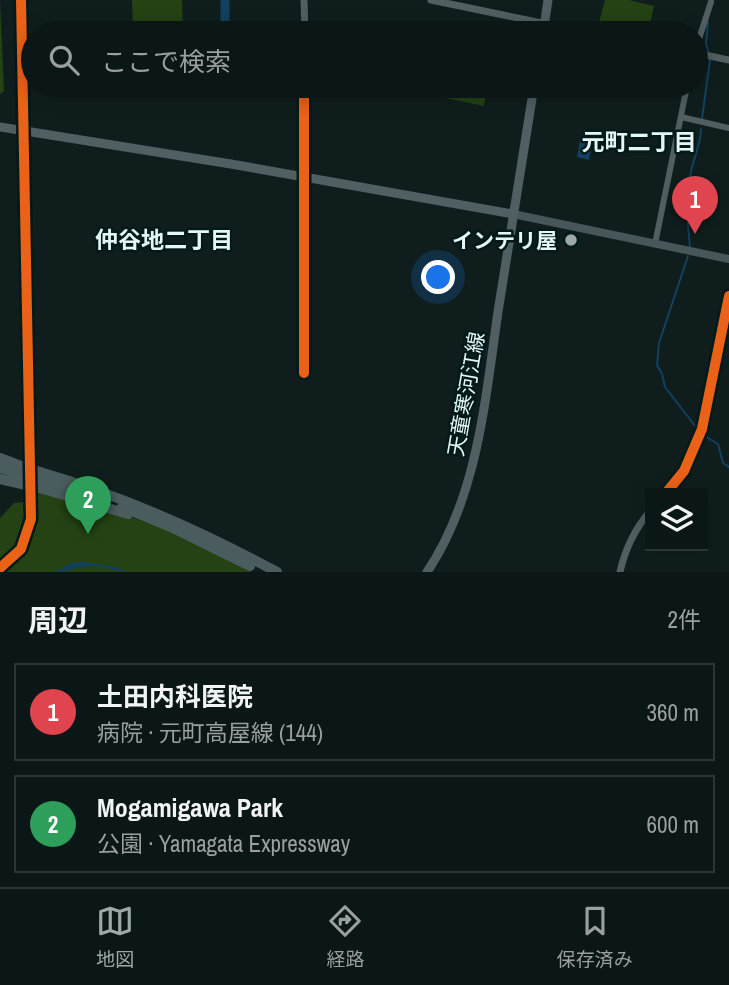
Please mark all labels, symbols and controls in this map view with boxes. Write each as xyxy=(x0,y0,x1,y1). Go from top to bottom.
search box xyxy=(21,21,708,98)
icon: search xyxy=(45,41,83,79)
text: ここで検索 xyxy=(101,44,231,79)
district label: 元町二丁目 xyxy=(582,126,697,157)
pin: 1 xyxy=(672,176,718,234)
district label: 仲谷地二丁目 xyxy=(95,224,233,255)
place label: インテリ屋 xyxy=(452,226,557,255)
marker: インテリ屋 xyxy=(563,232,579,248)
your location xyxy=(421,260,455,294)
street label: 天童寒河江線 xyxy=(441,329,491,459)
pin: 2 xyxy=(65,476,111,534)
map controls xyxy=(645,488,708,551)
button: layers xyxy=(645,488,708,551)
text: 周辺 xyxy=(28,600,88,640)
text: 2件 xyxy=(668,604,701,635)
text: 土田内科医院 xyxy=(97,679,253,714)
text: 1 xyxy=(48,697,58,728)
text: 360 m xyxy=(647,697,699,728)
text: 病院 · 元町高屋線 (144) xyxy=(97,717,323,748)
text: Mogamigawa Park xyxy=(97,790,283,825)
text: 2 xyxy=(48,809,58,840)
text: 600 m xyxy=(647,809,699,840)
text: 公園 · Yamagata Expressway xyxy=(97,828,350,859)
tab: 地図 xyxy=(96,902,134,972)
tab: 経路 xyxy=(326,902,365,972)
tab: 保存済み xyxy=(557,902,633,972)

